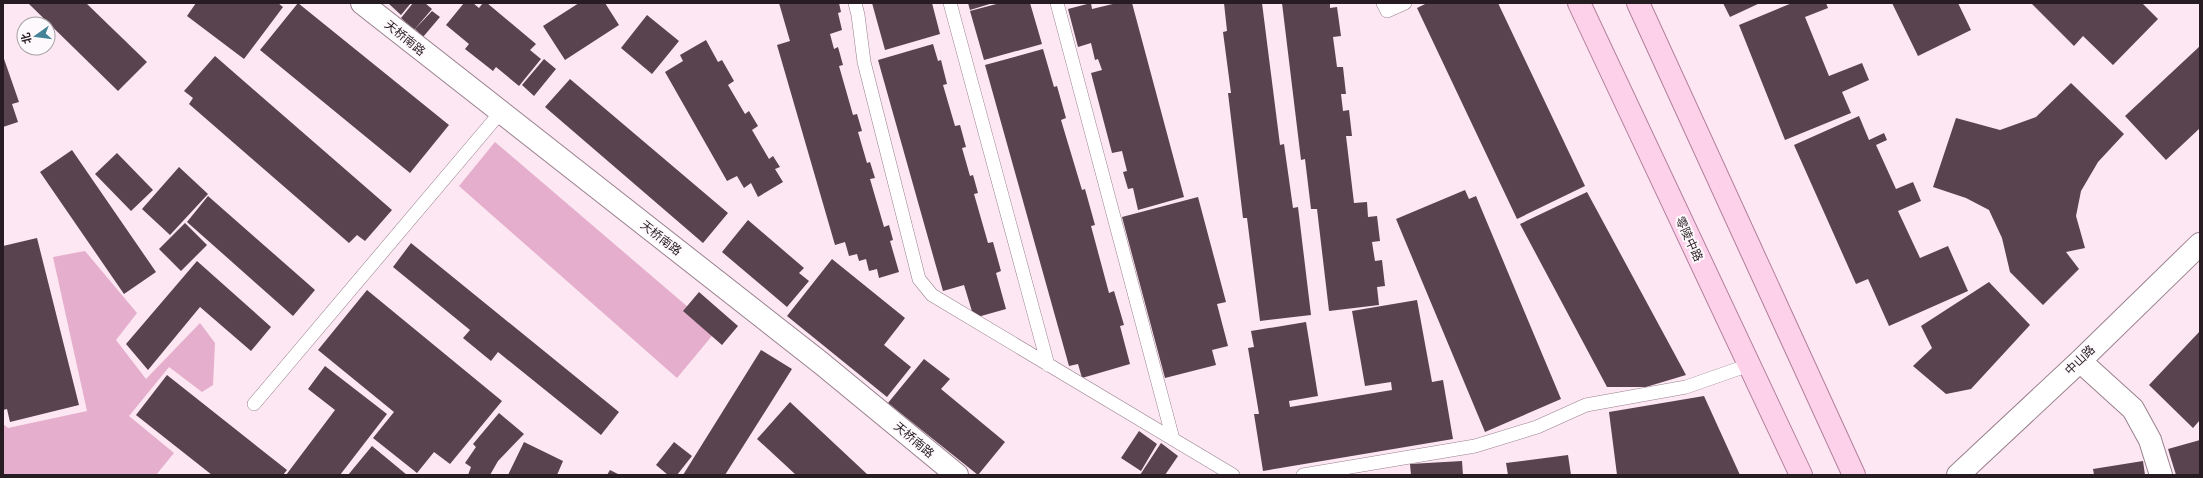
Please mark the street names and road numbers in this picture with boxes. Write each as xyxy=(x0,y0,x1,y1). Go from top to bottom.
street label: 天桥南路 xyxy=(383,17,429,58)
street label: 零陵中路 xyxy=(1673,214,1706,263)
street label: 天桥南路 xyxy=(638,217,685,258)
street label: 中山路 xyxy=(2061,342,2097,377)
street label: 天桥南路 xyxy=(892,418,938,460)

